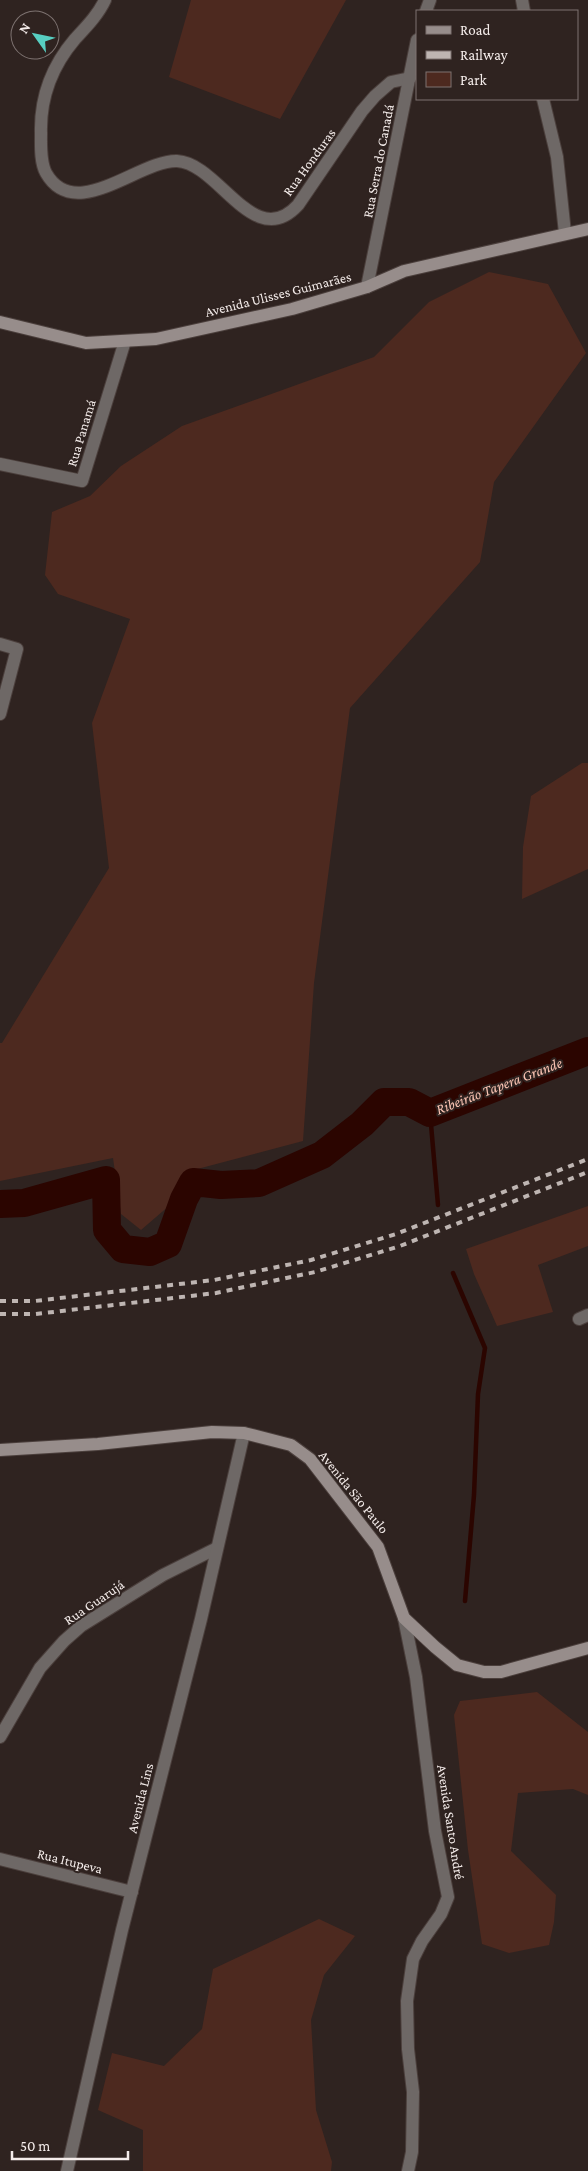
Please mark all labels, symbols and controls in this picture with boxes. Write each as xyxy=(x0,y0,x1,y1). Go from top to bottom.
north arrow xyxy=(10,10,60,60)
legend xyxy=(416,10,578,100)
text: N xyxy=(15,19,34,36)
text: Road xyxy=(460,22,491,38)
text: Railway xyxy=(460,47,508,64)
text: Park xyxy=(460,72,487,88)
street label: Rua Serra do Canadá xyxy=(359,102,397,219)
street label: Rua Honduras xyxy=(279,125,339,199)
street label: Avenida Ulisses Guimarães xyxy=(203,268,353,320)
street label: Rua Panamá xyxy=(63,397,99,468)
water label: Ribeirão Tapera Grande xyxy=(434,1054,565,1118)
street label: Avenida São Paulo xyxy=(316,1447,392,1537)
street label: Rua Guarujá xyxy=(61,1576,128,1629)
street label: Avenida Lins xyxy=(124,1761,156,1835)
street label: Avenida Santo André xyxy=(434,1763,468,1881)
street label: Rua Itupeva xyxy=(36,1845,105,1877)
scale bar xyxy=(12,2128,129,2160)
text: 50 m xyxy=(20,2138,50,2154)

